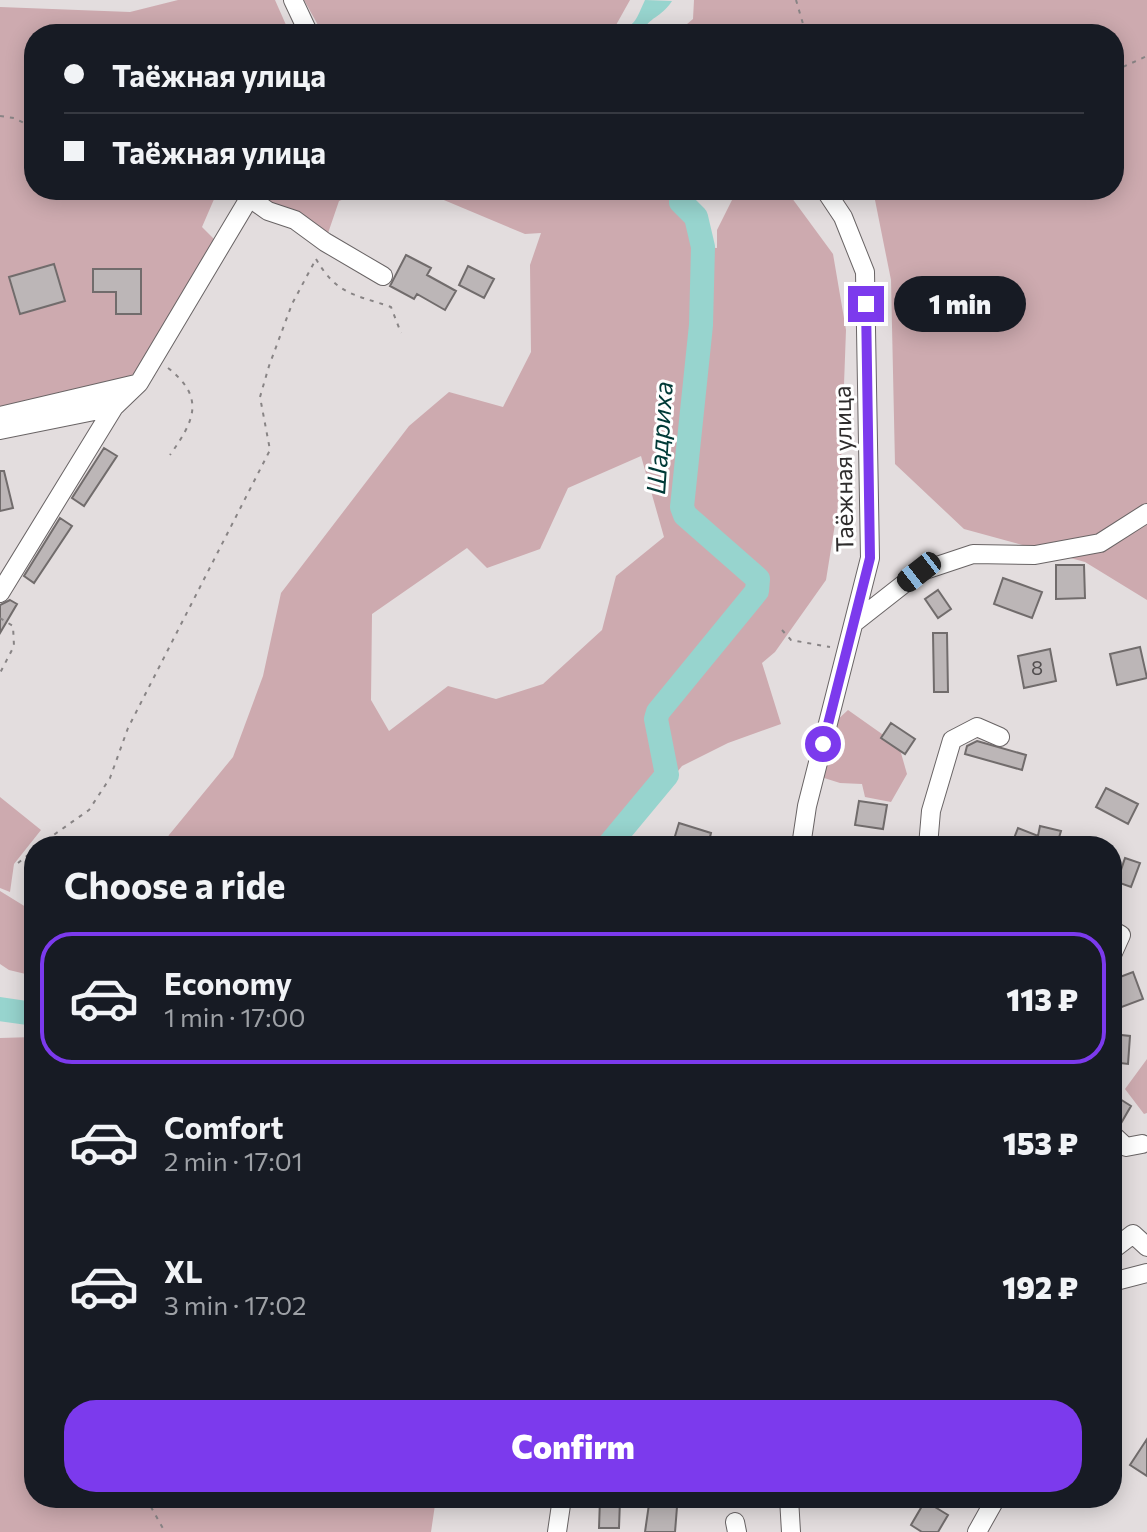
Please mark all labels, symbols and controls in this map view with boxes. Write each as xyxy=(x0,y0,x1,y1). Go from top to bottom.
text: Таёжная улица xyxy=(112,56,326,93)
text: Таёжная улица xyxy=(112,133,326,170)
callout: 1 min xyxy=(894,276,1026,332)
route end xyxy=(848,286,884,322)
text: 1 min xyxy=(929,288,991,319)
water label: Шадриха xyxy=(639,380,678,495)
street label: Таёжная улица xyxy=(827,386,858,552)
car xyxy=(893,548,945,596)
house number: 8 xyxy=(1031,655,1043,679)
route start xyxy=(805,726,841,762)
text: Choose a ride xyxy=(64,862,285,906)
icon: car xyxy=(68,962,140,1034)
text: Economy xyxy=(164,964,292,1001)
text: 113 ₽ xyxy=(1006,980,1078,1017)
text: 1 min · 17:00 xyxy=(164,1001,305,1032)
icon: car xyxy=(68,1106,140,1178)
text: Comfort xyxy=(164,1108,283,1145)
text: 153 ₽ xyxy=(1003,1124,1078,1161)
text: 2 min · 17:01 xyxy=(164,1145,303,1176)
icon: car xyxy=(68,1250,140,1322)
text: XL xyxy=(164,1252,203,1289)
text: 192 ₽ xyxy=(1002,1268,1078,1305)
text: 3 min · 17:02 xyxy=(164,1289,306,1320)
button: Confirm xyxy=(64,1400,1082,1492)

